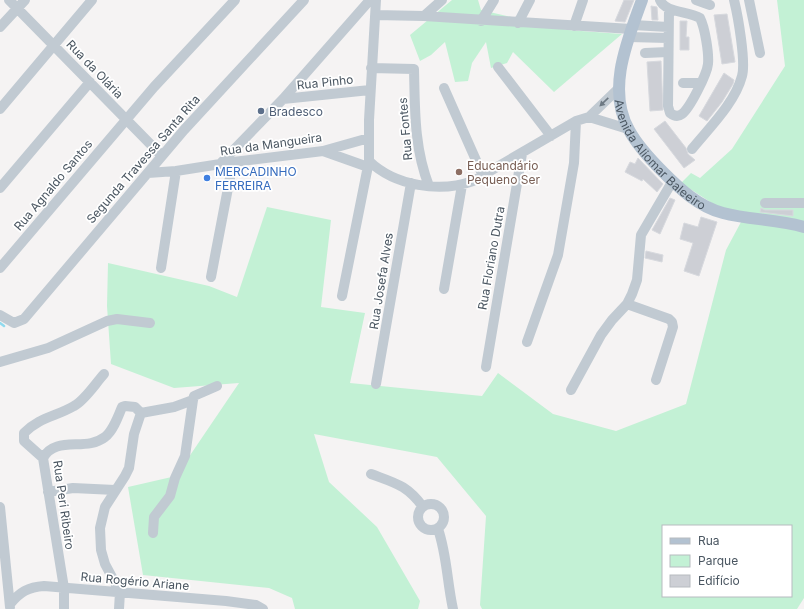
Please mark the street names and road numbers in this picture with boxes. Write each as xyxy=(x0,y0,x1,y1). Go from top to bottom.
street label: Rua da Olária xyxy=(63,37,127,101)
street label: Rua Pinho xyxy=(296,72,354,92)
street label: Segunda Travessa Santa Rita xyxy=(83,92,203,226)
street label: Rua Fontes xyxy=(395,97,415,161)
street label: Avenida Aliomar Baleeiro xyxy=(612,98,709,213)
street label: Rua da Mangueira xyxy=(219,129,323,159)
street label: Rua Agnaldo Santos xyxy=(11,136,95,234)
street label: Rua Floriano Dutra xyxy=(474,205,508,311)
street label: Rua Josefa Alves xyxy=(366,232,396,330)
street label: Rua Peri Ribeiro xyxy=(50,459,78,551)
street label: Rua Rogério Ariane xyxy=(80,569,190,593)

